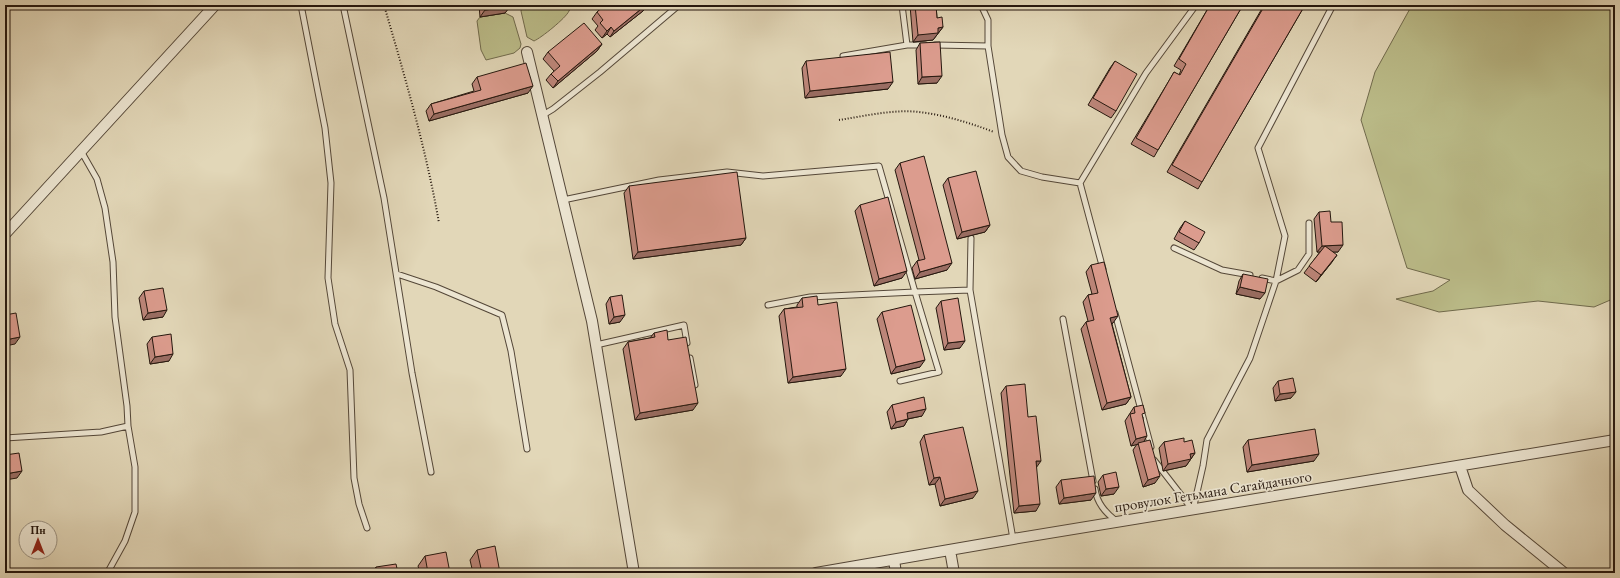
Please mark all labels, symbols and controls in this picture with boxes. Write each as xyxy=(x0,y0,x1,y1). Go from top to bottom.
street label: провулок Гетьмана Сагайдачного xyxy=(1113,466,1313,516)
north arrow xyxy=(18,520,58,560)
text: Пн xyxy=(30,523,46,537)

